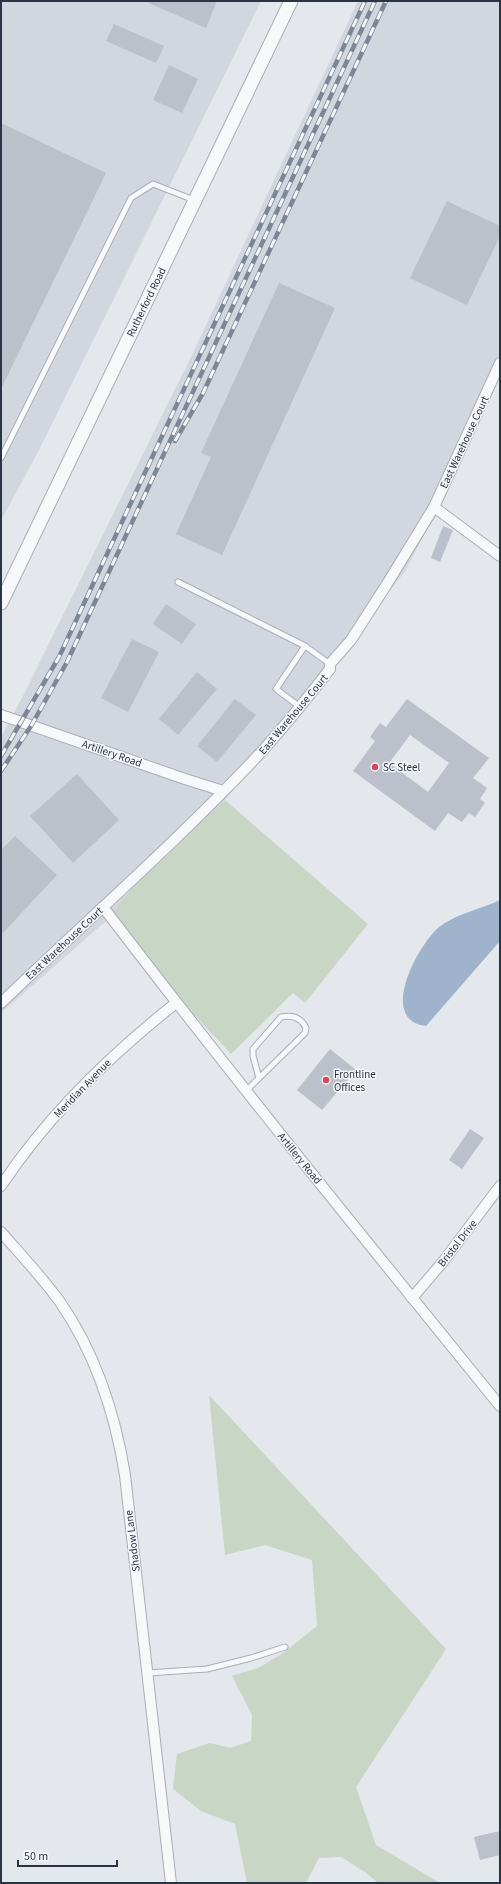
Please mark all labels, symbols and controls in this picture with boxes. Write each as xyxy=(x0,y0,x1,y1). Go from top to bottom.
street label: Rutherford Road xyxy=(123,265,170,340)
street label: East Warehouse Court xyxy=(436,393,493,491)
street label: East Warehouse Court xyxy=(255,671,332,758)
street label: Artillery Road xyxy=(80,736,144,771)
place label: SC Steel xyxy=(383,760,420,775)
marker: SC Steel xyxy=(370,762,380,772)
street label: East Warehouse Court xyxy=(22,903,107,983)
street label: Meridian Avenue xyxy=(50,1055,115,1121)
place label: Frontline Offices xyxy=(334,1067,376,1095)
marker: Frontline Offices xyxy=(321,1075,331,1085)
street label: Artillery Road xyxy=(274,1129,325,1187)
street label: Bristol Drive xyxy=(434,1216,481,1270)
street label: Shadow Lane xyxy=(121,1509,144,1573)
scale bar xyxy=(18,1842,117,1868)
text: 50 m xyxy=(24,1848,48,1865)

